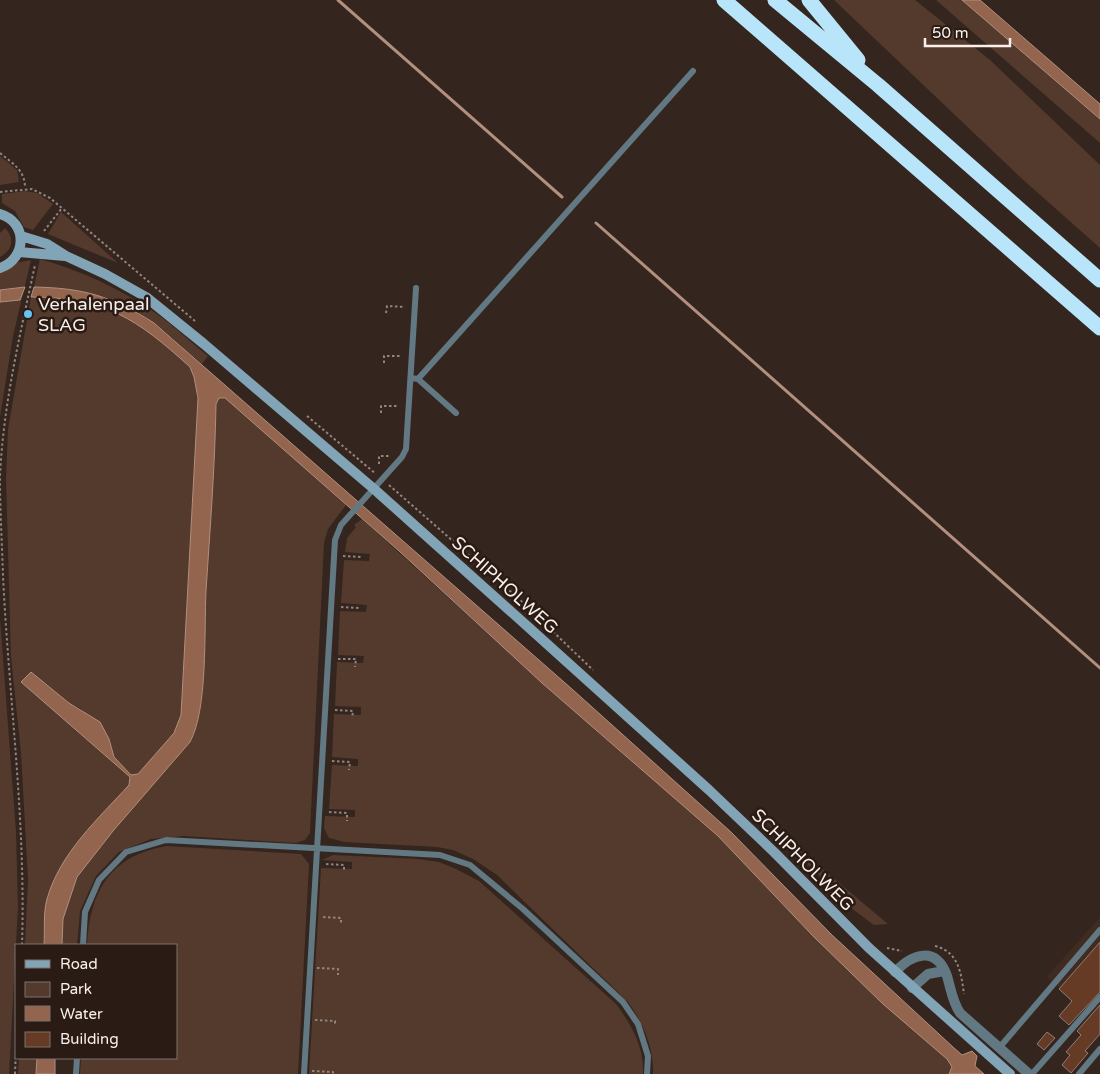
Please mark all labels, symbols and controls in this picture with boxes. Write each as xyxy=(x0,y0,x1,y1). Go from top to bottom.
scale bar xyxy=(925,15,1010,47)
text: 50 m xyxy=(932,24,969,42)
place label: Verhalenpaal SLAG xyxy=(38,293,149,336)
marker: Verhalenpaal SLAG xyxy=(22,308,34,320)
street label: SCHIPHOLWEG xyxy=(447,532,563,638)
street label: SCHIPHOLWEG xyxy=(747,804,859,916)
legend xyxy=(15,944,178,1059)
text: Road xyxy=(60,955,98,973)
text: Park xyxy=(60,980,92,998)
text: Water xyxy=(60,1005,103,1023)
text: Building xyxy=(60,1030,119,1048)

